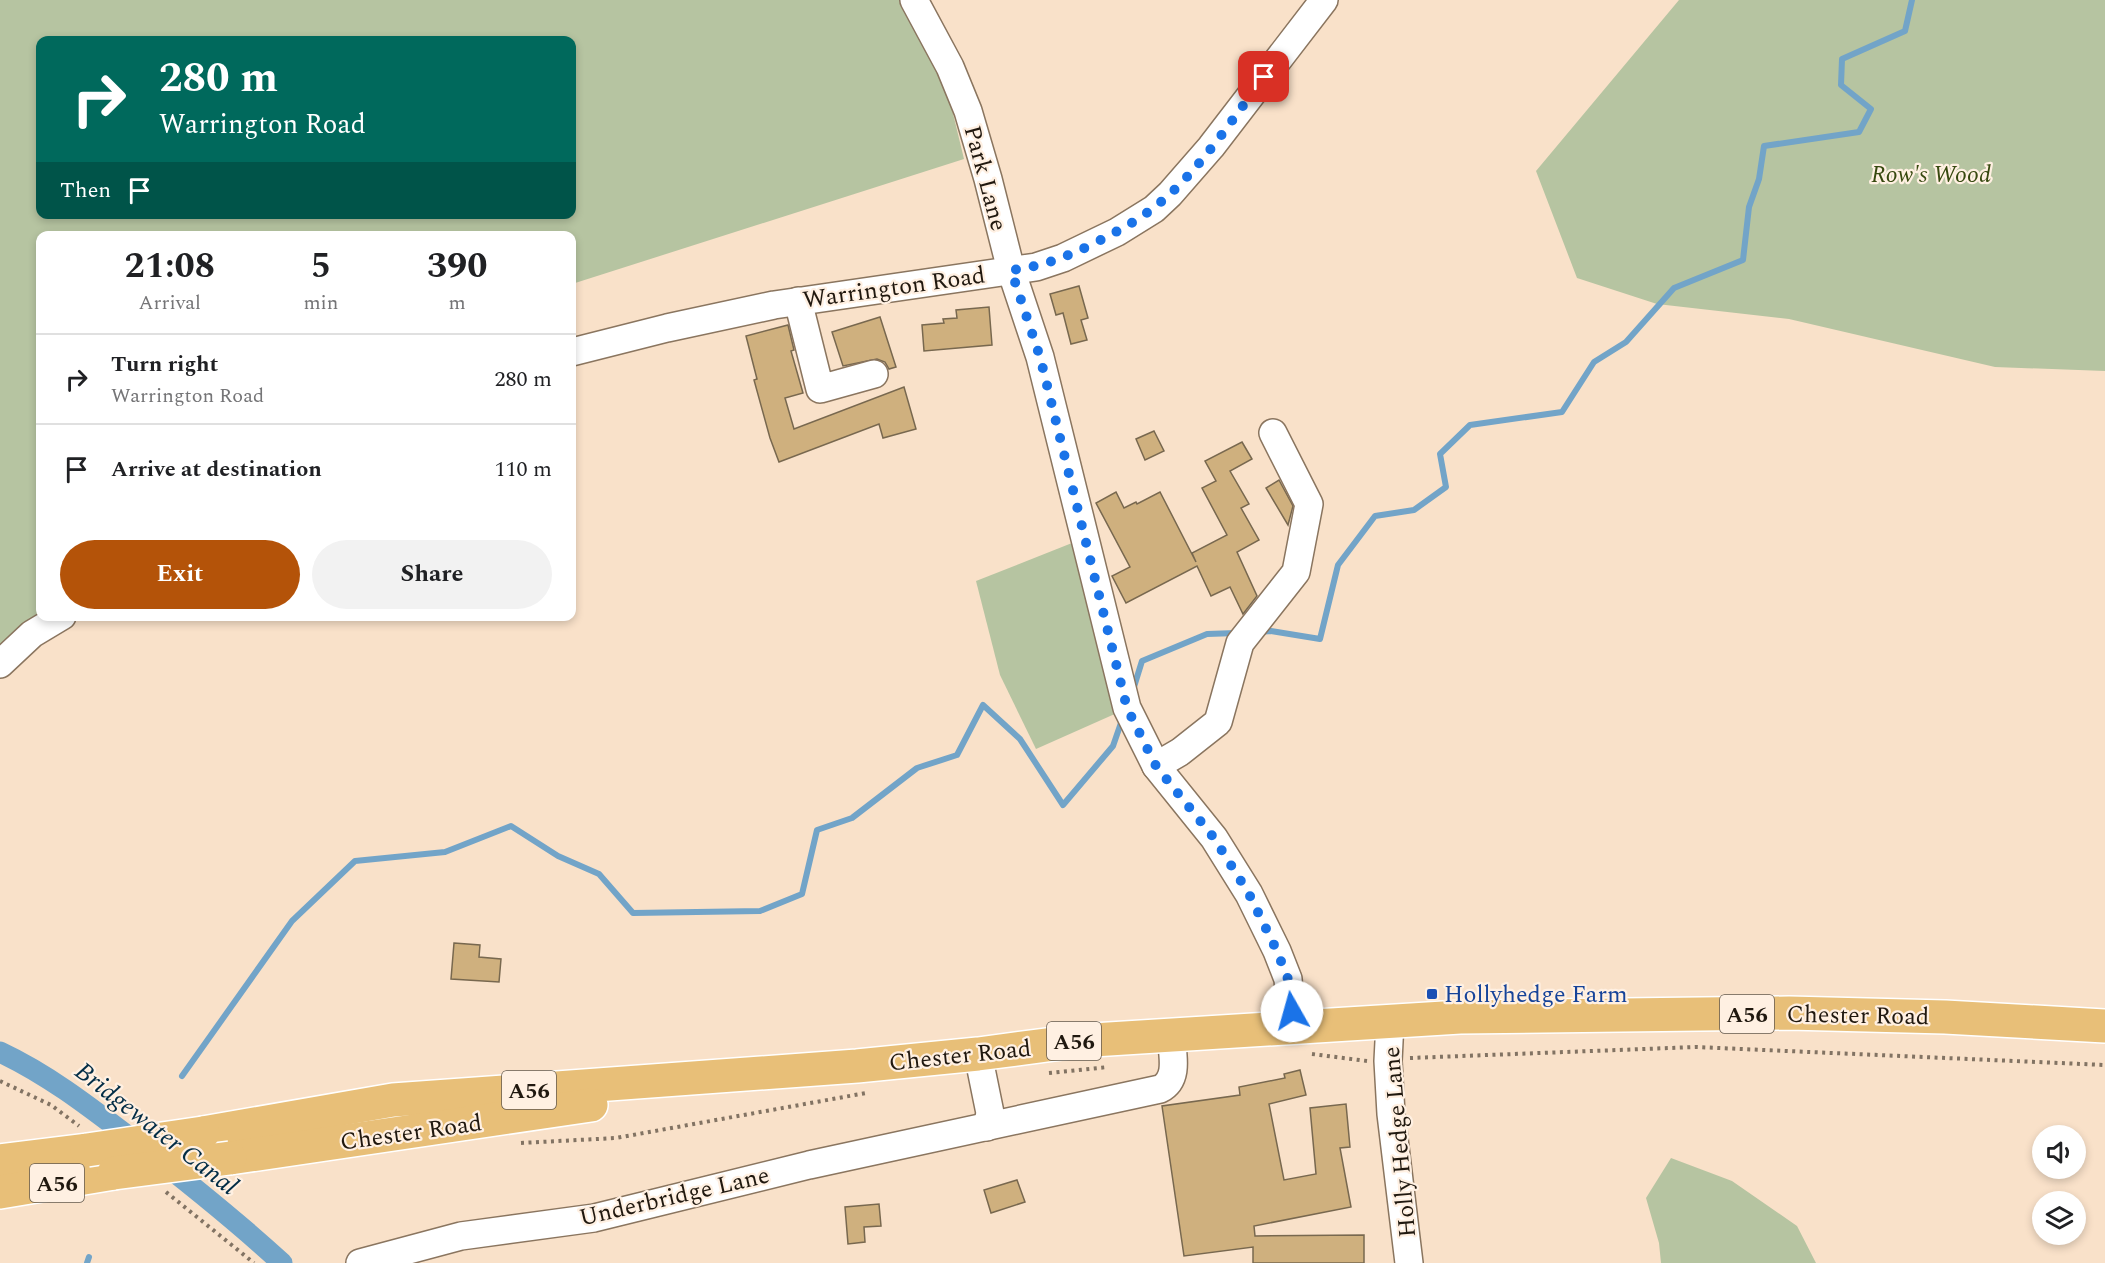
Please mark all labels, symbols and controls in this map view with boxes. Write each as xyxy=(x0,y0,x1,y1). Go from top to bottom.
text: 280 m xyxy=(159,47,278,110)
pin xyxy=(1238,51,1289,102)
icon: right xyxy=(60,60,138,138)
icon: arrive xyxy=(1247,60,1280,93)
text: Warrington Road xyxy=(159,104,366,146)
street label: Park Lane xyxy=(954,121,1016,235)
park label: Row's Wood xyxy=(1871,157,1991,193)
text: Then xyxy=(60,174,111,207)
icon: arrive xyxy=(123,174,156,207)
text: 21:08 xyxy=(124,239,215,294)
text: 5 xyxy=(311,239,331,294)
text: 390 xyxy=(427,239,487,294)
street label: Warrington Road xyxy=(801,257,988,319)
text: Arrival xyxy=(139,288,201,318)
text: min xyxy=(303,288,338,318)
text: m xyxy=(449,288,466,318)
text: Turn right xyxy=(111,348,218,381)
icon: right xyxy=(60,363,93,396)
text: 280 m xyxy=(495,363,552,396)
text: Warrington Road xyxy=(111,381,264,411)
icon: arrive xyxy=(60,453,93,486)
text: Arrive at destination xyxy=(111,453,322,486)
text: 110 m xyxy=(495,453,552,486)
button: Exit xyxy=(60,540,300,609)
button: Share xyxy=(312,540,552,609)
place label: Hollyhedge Farm xyxy=(1444,977,1628,1013)
position arrow xyxy=(1260,979,1324,1043)
marker: Hollyhedge Farm xyxy=(1425,987,1439,1001)
road number: A56 xyxy=(1720,995,1774,1033)
street label: Chester Road xyxy=(1786,997,1930,1035)
road number: A56 xyxy=(1047,1022,1101,1060)
street label: Chester Road xyxy=(887,1031,1033,1081)
street label: Holly Hedge Lane xyxy=(1374,1045,1426,1239)
water label: Bridgewater Canal xyxy=(66,1052,247,1206)
road number: A56 xyxy=(502,1071,556,1109)
street label: Chester Road xyxy=(338,1105,484,1161)
map controls xyxy=(2032,1125,2086,1245)
button: sound xyxy=(2032,1125,2086,1179)
street label: Underbridge Lane xyxy=(576,1158,773,1236)
road number: A56 xyxy=(30,1164,84,1202)
button: layers xyxy=(2032,1191,2086,1245)

